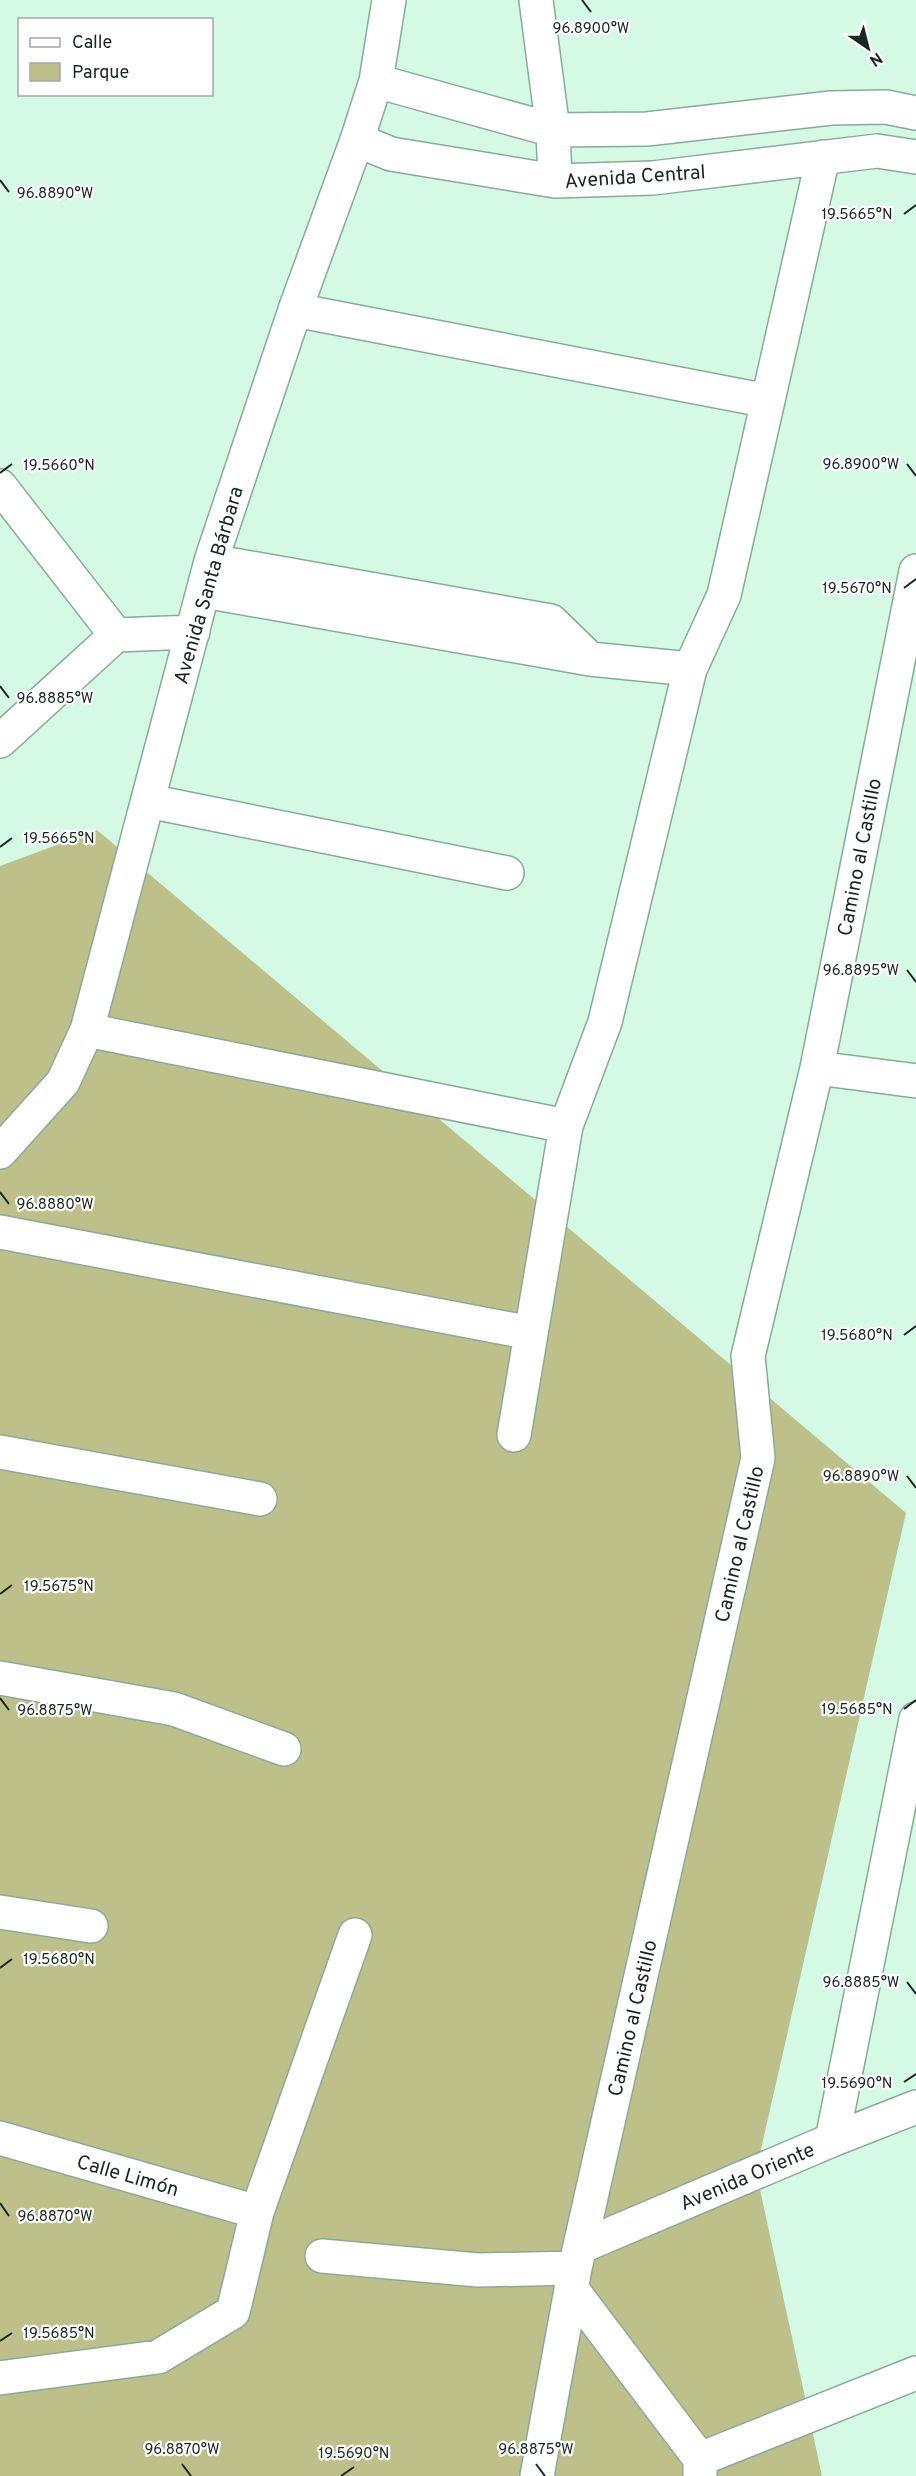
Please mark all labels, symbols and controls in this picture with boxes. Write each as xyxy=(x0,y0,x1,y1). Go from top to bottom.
legend xyxy=(18,18,213,96)
north arrow xyxy=(838,18,898,78)
text: 96.8900°W xyxy=(553,20,629,39)
text: Calle xyxy=(72,32,112,55)
text: N xyxy=(865,47,886,70)
text: Parque xyxy=(72,62,129,85)
street label: Avenida Central xyxy=(564,160,707,196)
text: 96.8890°W xyxy=(17,185,93,204)
text: 19.5665°N xyxy=(821,206,893,225)
text: 96.8900°W xyxy=(823,456,899,475)
text: 19.5660°N xyxy=(23,457,95,476)
street label: Avenida Santa Bárbara xyxy=(169,484,251,687)
text: 19.5670°N xyxy=(822,580,892,599)
text: 96.8885°W xyxy=(17,690,93,709)
street label: Camino al Castillo xyxy=(833,776,889,938)
text: 19.5665°N xyxy=(23,830,95,849)
text: 96.8895°W xyxy=(823,962,899,981)
text: 96.8880°W xyxy=(17,1196,94,1215)
text: 19.5680°N xyxy=(821,1327,893,1346)
street label: Camino al Castillo xyxy=(710,1464,772,1625)
text: 96.8890°W xyxy=(823,1468,899,1487)
text: 19.5675°N xyxy=(24,1578,94,1597)
text: 19.5685°N xyxy=(821,1701,893,1720)
text: 96.8875°W xyxy=(17,1702,93,1721)
street label: Camino al Castillo xyxy=(603,1938,665,2099)
text: 19.5680°N xyxy=(23,1951,95,1970)
text: 96.8885°W xyxy=(823,1974,899,1993)
text: 19.5690°N xyxy=(822,2075,892,2094)
street label: Avenida Oriente xyxy=(676,2138,819,2218)
street label: Calle Limón xyxy=(73,2150,182,2204)
text: 96.8870°W xyxy=(17,2208,93,2227)
text: 19.5685°N xyxy=(23,2325,95,2344)
text: 96.8870°W xyxy=(144,2441,220,2460)
text: 96.8875°W xyxy=(498,2441,574,2460)
text: 19.5690°N xyxy=(319,2445,389,2464)

